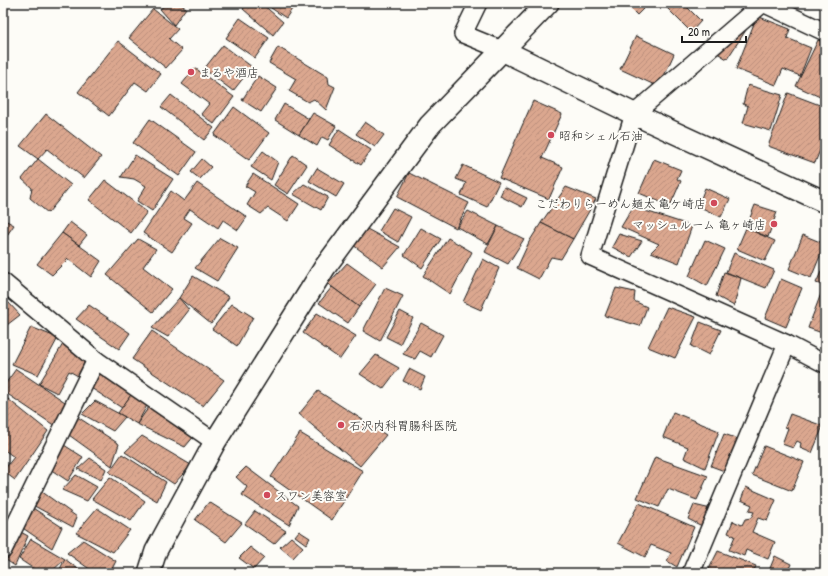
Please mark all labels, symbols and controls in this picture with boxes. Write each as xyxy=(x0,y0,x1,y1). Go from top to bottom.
scale bar xyxy=(682,18,746,44)
text: 20 m xyxy=(688,23,710,40)
place label: まるや酒店 xyxy=(199,64,259,81)
marker: まるや酒店 xyxy=(186,67,196,77)
place label: 昭和シェル石油 xyxy=(559,127,643,144)
marker: 昭和シェル石油 xyxy=(546,130,556,140)
place label: こだわりらーめん麺太 亀ケ崎店 xyxy=(535,195,706,212)
marker: こだわりらーめん麺太 亀ケ崎店 xyxy=(709,198,719,208)
place label: マッシュルーム 亀ヶ崎店 xyxy=(632,216,766,233)
marker: マッシュルーム 亀ヶ崎店 xyxy=(769,219,779,229)
place label: 石沢内科胃腸科医院 xyxy=(349,417,457,434)
marker: 石沢内科胃腸科医院 xyxy=(336,420,346,430)
place label: スワン美容室 xyxy=(275,487,347,504)
marker: スワン美容室 xyxy=(262,490,272,500)

